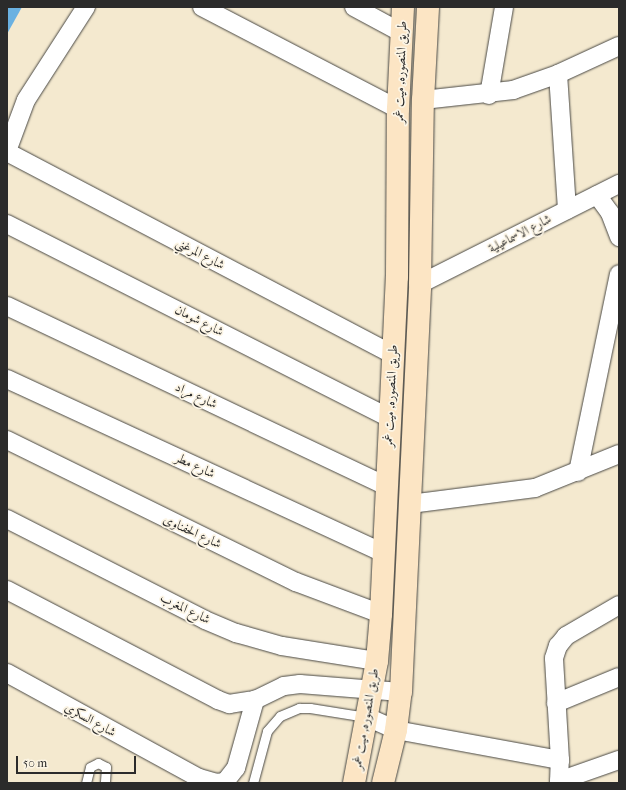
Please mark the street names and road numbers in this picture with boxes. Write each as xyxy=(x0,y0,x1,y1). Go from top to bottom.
street label: طريق المنصوره, ميت غمر xyxy=(391,20,411,124)
street label: شارع الاسماعيلية xyxy=(486,211,554,257)
street label: شارع المرغني xyxy=(173,235,227,273)
street label: شارع شومان xyxy=(172,302,226,340)
street label: طريق المنصوره, ميت غمر xyxy=(381,344,401,448)
street label: شارع مراد xyxy=(172,379,220,413)
street label: شارع مطر xyxy=(173,450,217,482)
street label: شارع الحفناوى xyxy=(160,512,224,552)
street label: شارع المغرب xyxy=(157,590,213,628)
street label: طريق المنصوره, ميت غمر xyxy=(349,667,383,771)
street label: شارع السكري xyxy=(62,700,118,740)

